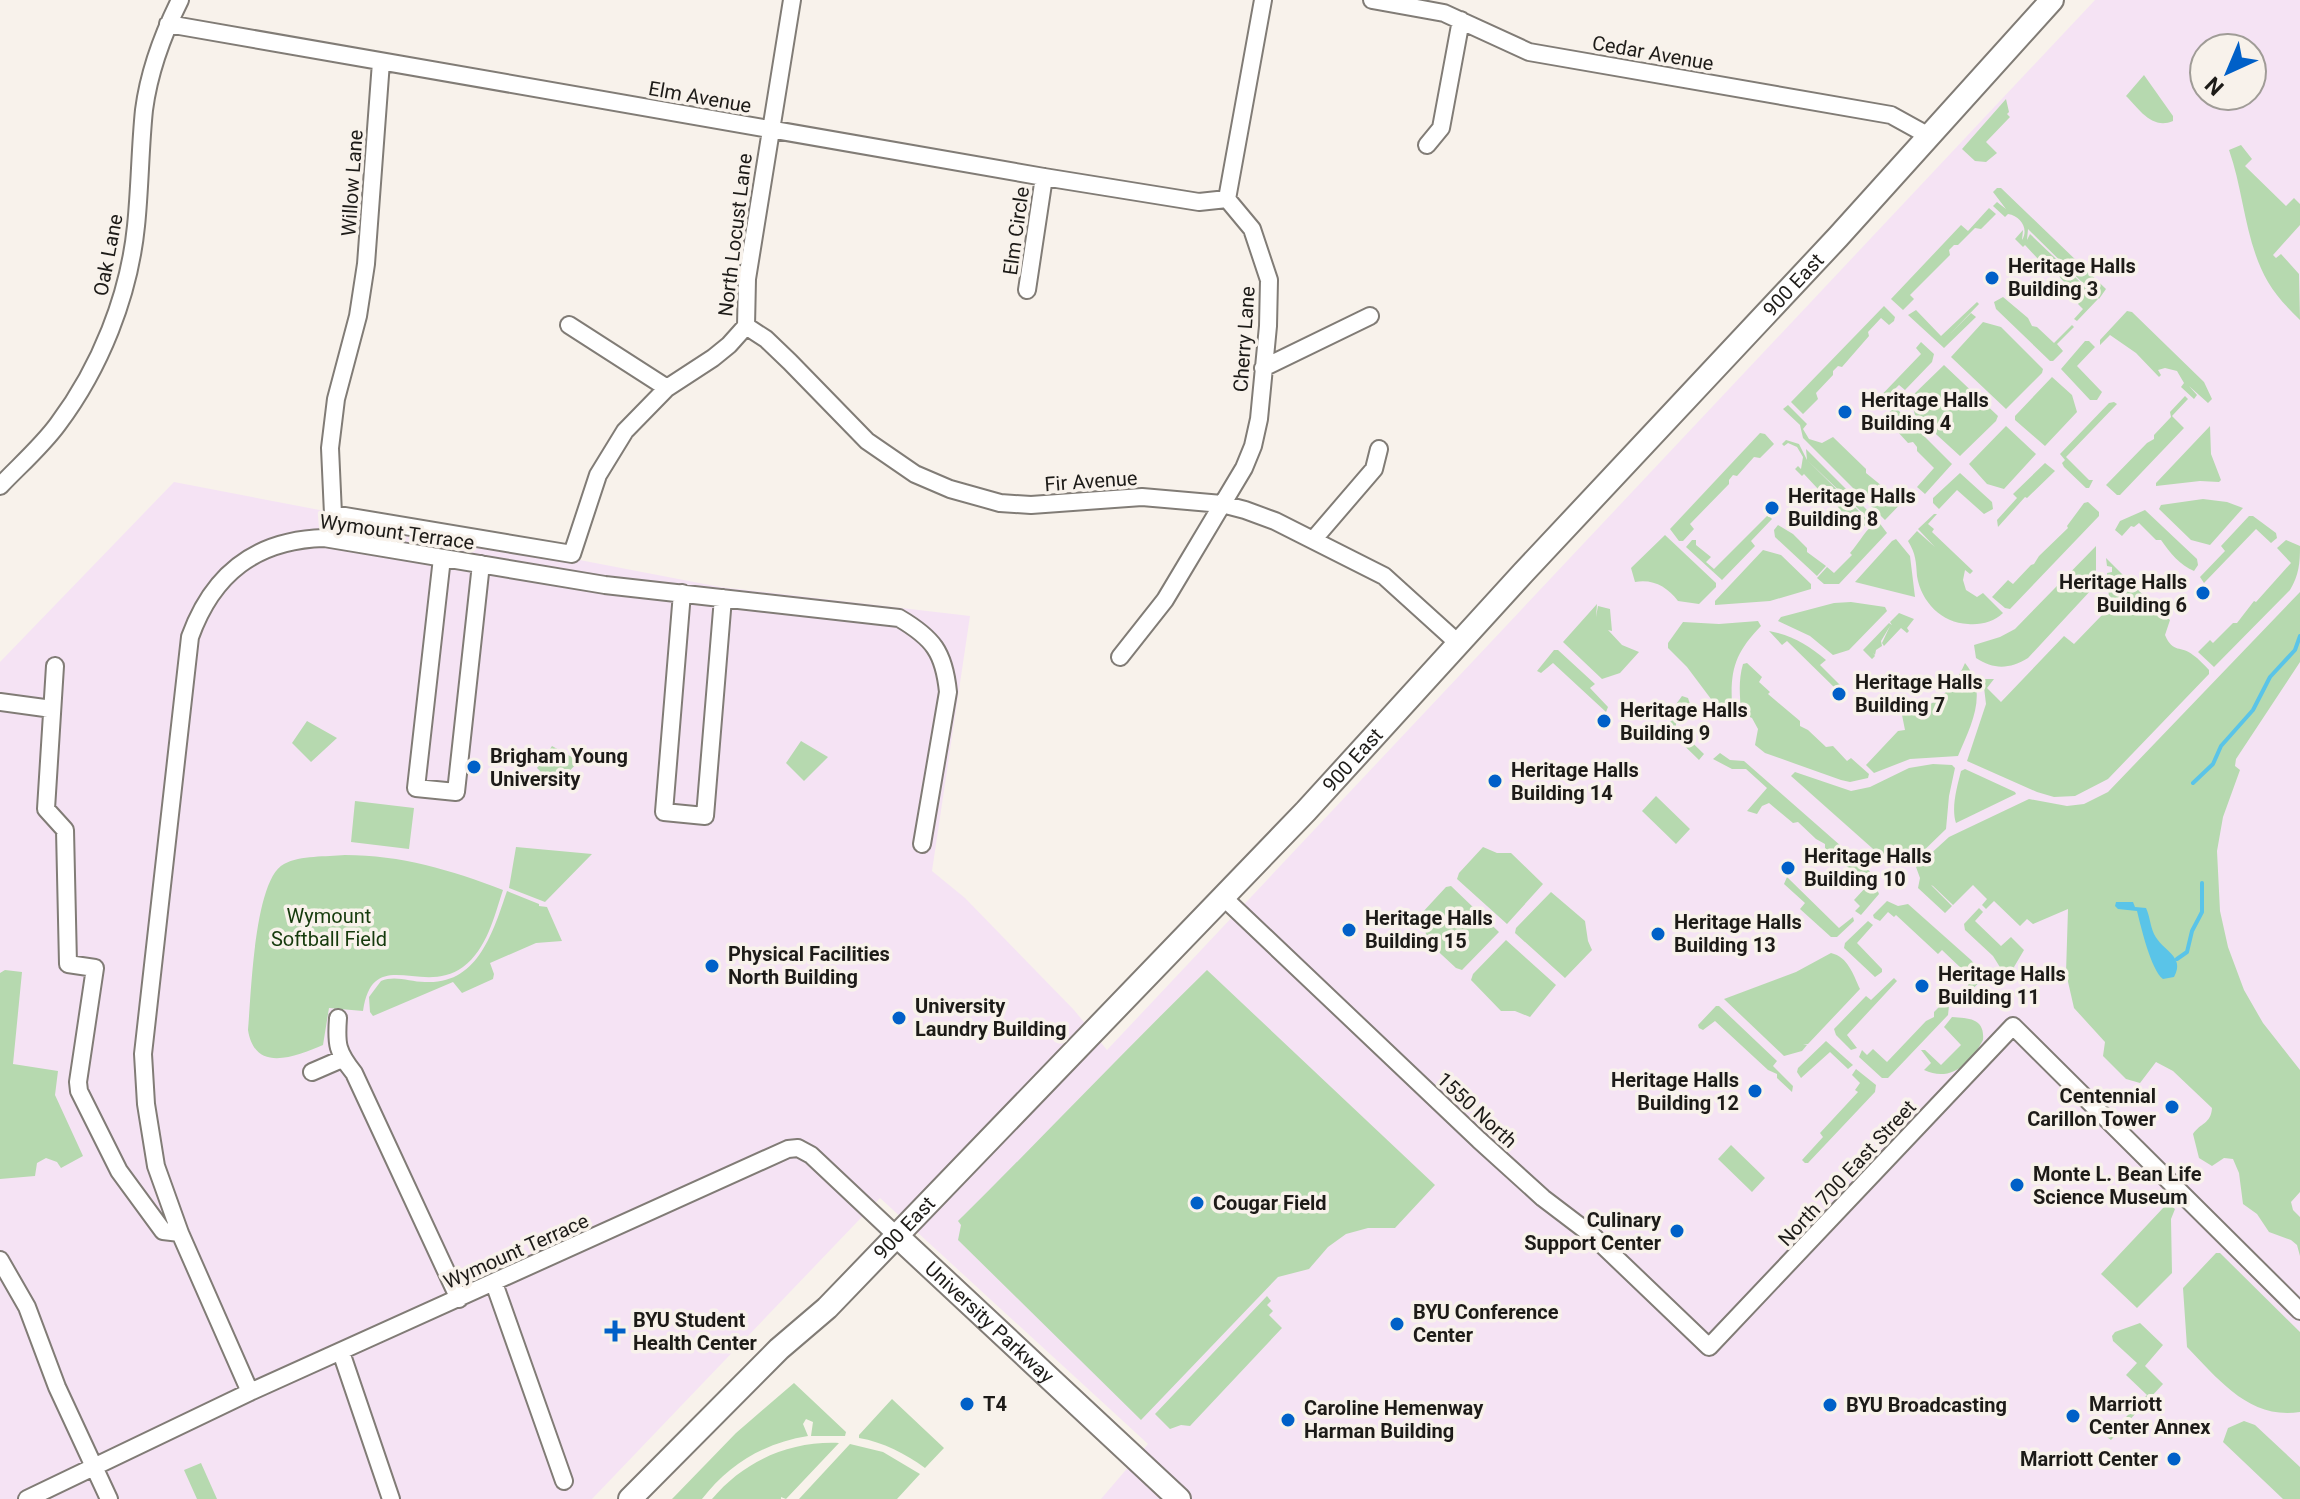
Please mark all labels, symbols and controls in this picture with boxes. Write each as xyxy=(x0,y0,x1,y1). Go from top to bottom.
street label: Cedar Avenue xyxy=(1590,31,1716,75)
north arrow xyxy=(2188,32,2268,112)
text: N xyxy=(2200,72,2229,100)
street label: Elm Avenue xyxy=(647,76,753,118)
street label: Willow Lane xyxy=(336,129,368,237)
street label: North Locust Lane xyxy=(713,152,757,318)
street label: Elm Circle xyxy=(998,185,1034,277)
street label: Oak Lane xyxy=(88,212,128,298)
street label: 900 East xyxy=(1758,248,1829,321)
place label: Heritage Halls Building 3 xyxy=(2008,254,2136,301)
marker: Heritage Halls Building 3 xyxy=(1983,269,2001,287)
street label: Cherry Lane xyxy=(1228,285,1260,393)
place label: Heritage Halls Building 4 xyxy=(1861,388,1989,435)
marker: Heritage Halls Building 4 xyxy=(1836,403,1854,421)
street label: Fir Avenue xyxy=(1044,466,1138,496)
place label: Heritage Halls Building 8 xyxy=(1788,484,1916,531)
marker: Heritage Halls Building 8 xyxy=(1763,499,1781,517)
street label: Wymount Terrace xyxy=(318,509,476,555)
place label: Heritage Halls Building 6 xyxy=(2059,570,2187,617)
marker: Heritage Halls Building 6 xyxy=(2194,584,2212,602)
place label: Heritage Halls Building 7 xyxy=(1855,670,1983,717)
marker: Heritage Halls Building 7 xyxy=(1830,685,1848,703)
place label: Heritage Halls Building 9 xyxy=(1620,698,1748,745)
marker: Heritage Halls Building 9 xyxy=(1595,712,1613,730)
street label: 900 East xyxy=(1318,723,1388,797)
place label: Brigham Young University xyxy=(490,744,628,791)
marker: Brigham Young University xyxy=(465,758,483,776)
place label: Heritage Halls Building 14 xyxy=(1511,758,1639,805)
marker: Heritage Halls Building 14 xyxy=(1486,772,1504,790)
place label: Heritage Halls Building 10 xyxy=(1804,844,1932,891)
marker: Heritage Halls Building 10 xyxy=(1779,859,1797,877)
park label: Wymount Softball Field xyxy=(271,904,387,951)
place label: Heritage Halls Building 15 xyxy=(1365,906,1493,953)
place label: Heritage Halls Building 13 xyxy=(1674,910,1802,957)
marker: Heritage Halls Building 15 xyxy=(1340,921,1358,939)
marker: Heritage Halls Building 13 xyxy=(1649,925,1667,943)
place label: Physical Facilities North Building xyxy=(728,942,890,989)
marker: Physical Facilities North Building xyxy=(703,957,721,975)
place label: Heritage Halls Building 11 xyxy=(1938,962,2066,1009)
marker: Heritage Halls Building 11 xyxy=(1913,977,1931,995)
place label: University Laundry Building xyxy=(915,994,1066,1041)
marker: University Laundry Building xyxy=(890,1009,908,1027)
street label: 1550 North xyxy=(1432,1067,1522,1153)
place label: Heritage Halls Building 12 xyxy=(1611,1068,1739,1115)
marker: Heritage Halls Building 12 xyxy=(1746,1082,1764,1100)
place label: Centennial Carillon Tower xyxy=(2027,1084,2157,1131)
street label: North 700 East Street xyxy=(1773,1095,1921,1251)
marker: Centennial Carillon Tower xyxy=(2163,1098,2181,1116)
place label: Monte L. Bean Life Science Museum xyxy=(2033,1162,2202,1209)
marker: Monte L. Bean Life Science Museum xyxy=(2008,1176,2026,1194)
street label: 900 East xyxy=(869,1191,940,1264)
place label: Cougar Field xyxy=(1213,1191,1327,1215)
marker: Cougar Field xyxy=(1188,1194,1206,1212)
street label: Wymount Terrace xyxy=(440,1208,592,1294)
place label: Culinary Support Center xyxy=(1524,1208,1662,1255)
marker: Culinary Support Center xyxy=(1668,1222,1686,1240)
street label: University Parkway xyxy=(920,1256,1059,1389)
place label: BYU Conference Center xyxy=(1413,1300,1559,1347)
place label: BYU Student Health Center xyxy=(633,1308,758,1355)
marker: BYU Conference Center xyxy=(1388,1315,1406,1333)
marker: BYU Student Health Center xyxy=(604,1320,626,1342)
place label: T4 xyxy=(983,1392,1007,1416)
place label: Marriott Center Annex xyxy=(2089,1392,2211,1439)
place label: BYU Broadcasting xyxy=(1846,1393,2007,1417)
marker: T4 xyxy=(958,1395,976,1413)
place label: Caroline Hemenway Harman Building xyxy=(1304,1396,1484,1443)
marker: BYU Broadcasting xyxy=(1821,1396,1839,1414)
marker: Marriott Center Annex xyxy=(2064,1407,2082,1425)
marker: Caroline Hemenway Harman Building xyxy=(1279,1411,1297,1429)
place label: Marriott Center xyxy=(2020,1447,2159,1471)
marker: Marriott Center xyxy=(2165,1450,2183,1468)

